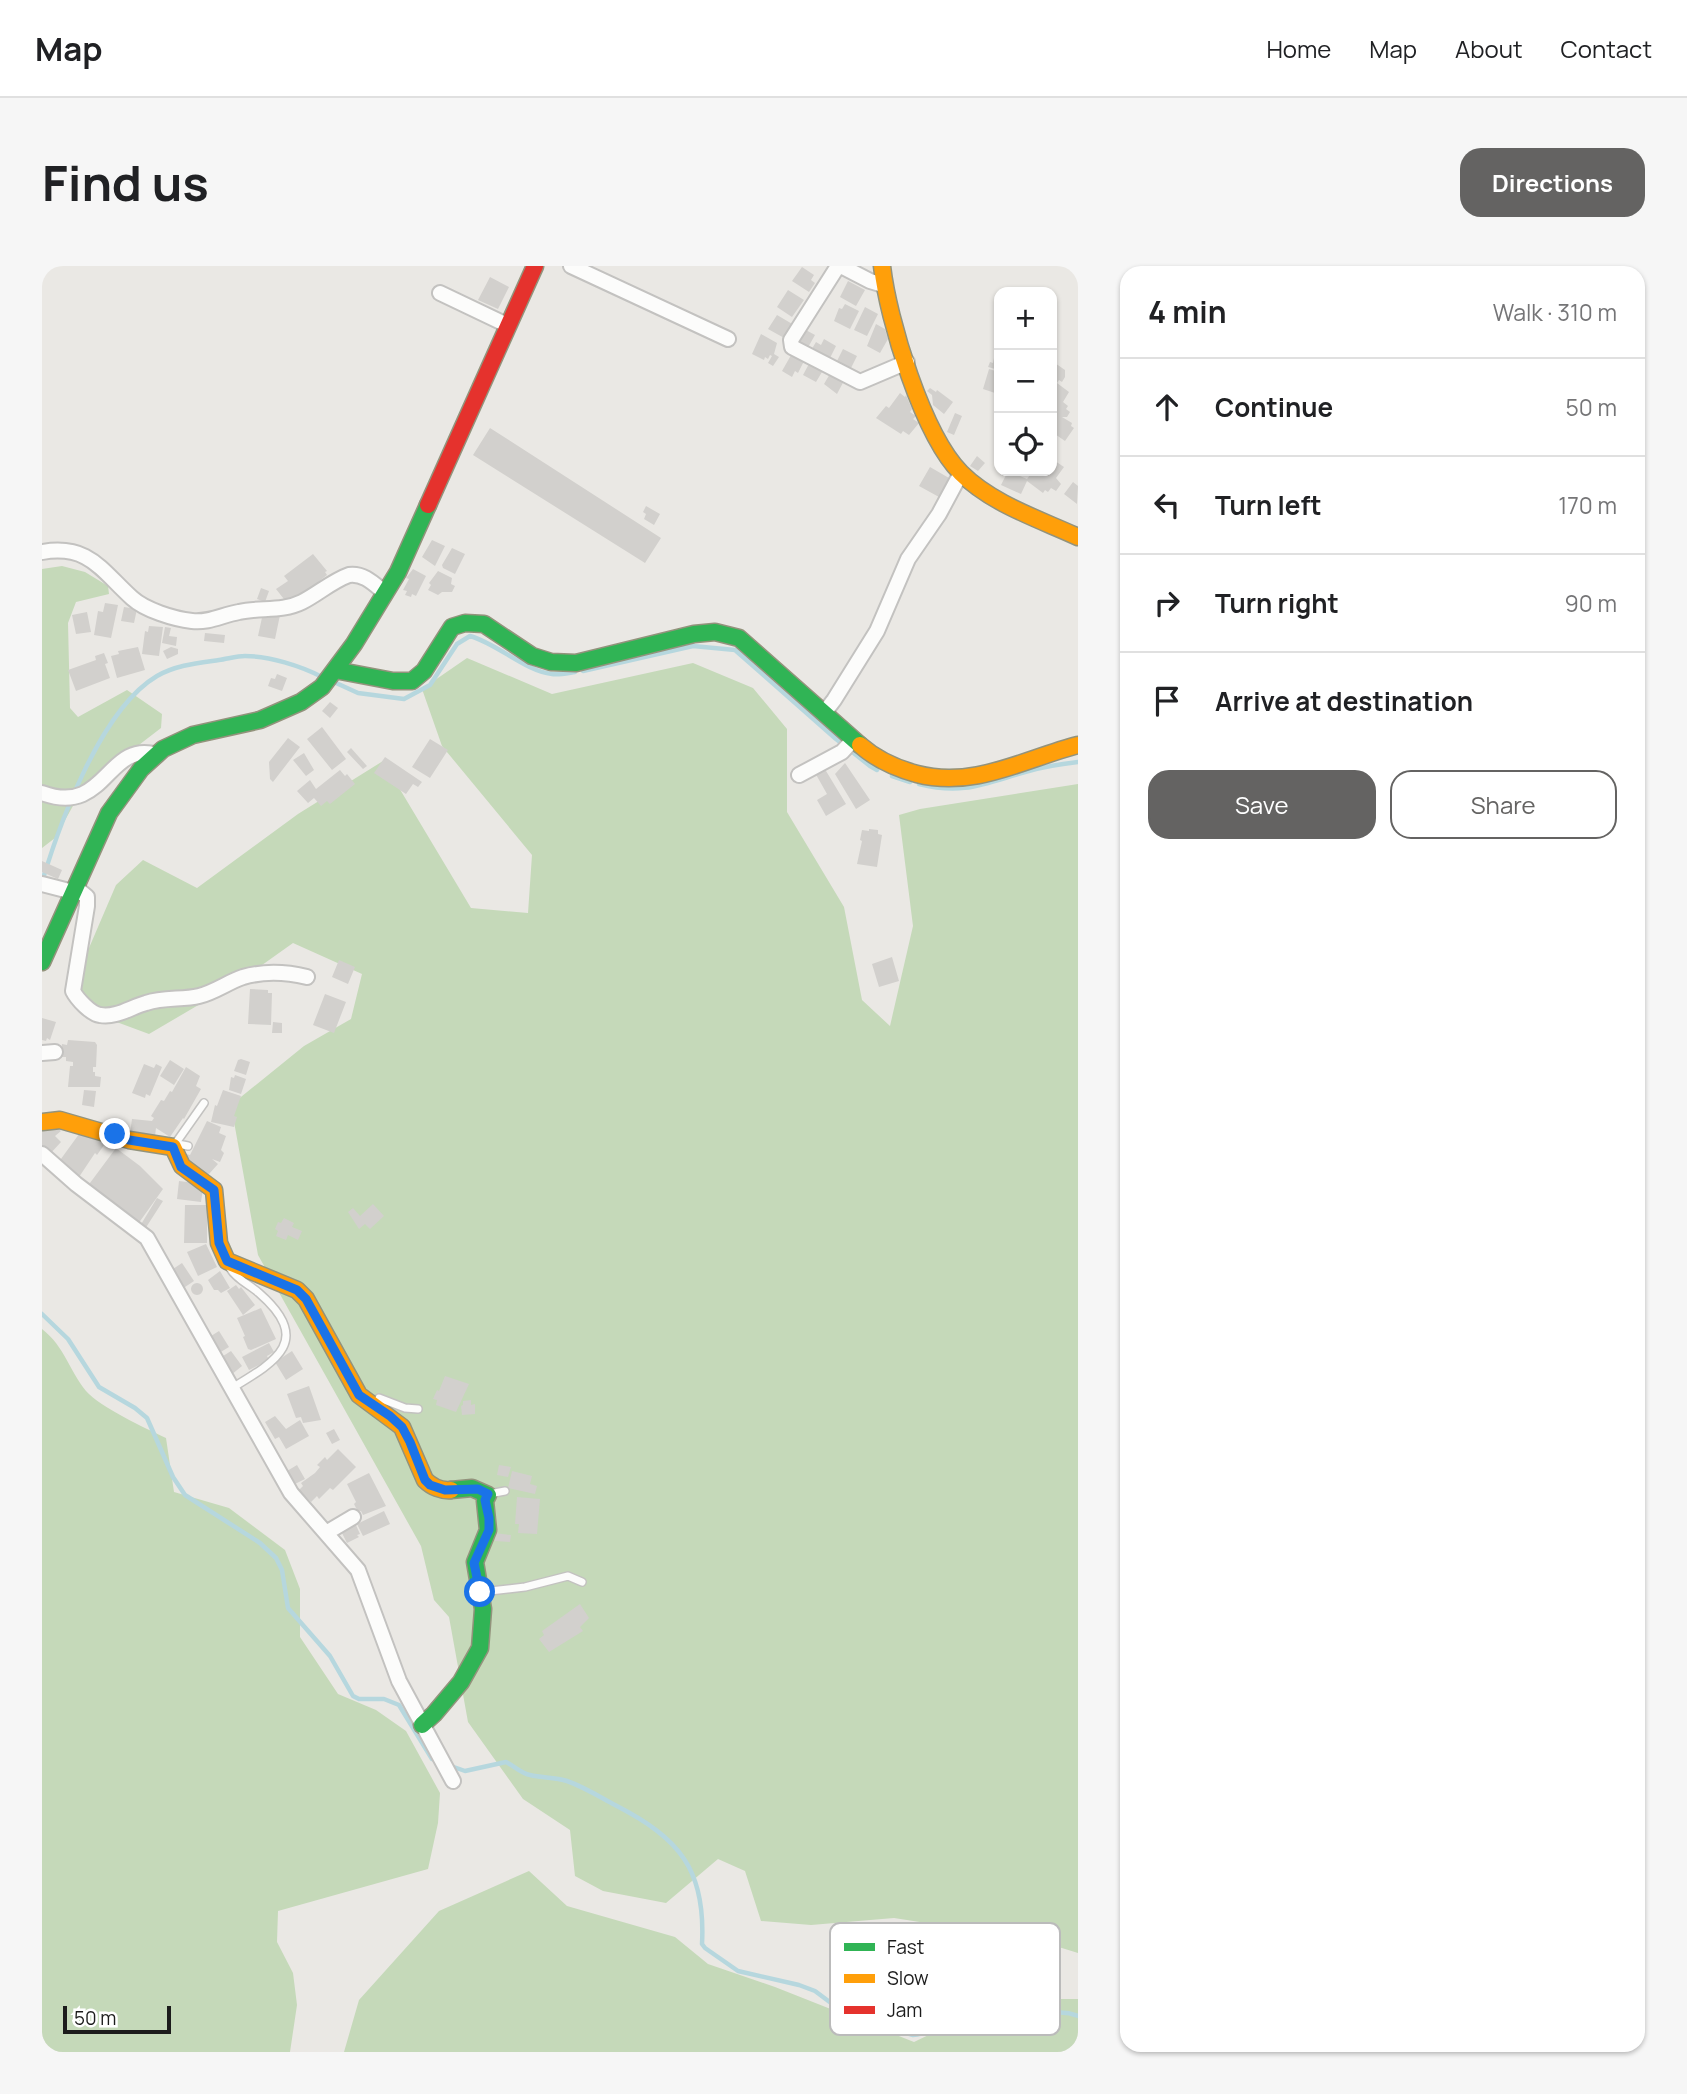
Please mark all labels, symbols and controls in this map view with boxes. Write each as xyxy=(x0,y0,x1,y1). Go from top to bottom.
text: Map xyxy=(35,26,103,71)
text: Home xyxy=(1266,32,1331,65)
text: Map xyxy=(1369,32,1417,65)
text: About xyxy=(1455,32,1523,65)
text: Contact xyxy=(1561,32,1652,65)
button: Directions xyxy=(1460,148,1645,217)
text: Find us xyxy=(42,149,209,216)
map controls xyxy=(994,287,1057,476)
button: + xyxy=(994,287,1057,350)
text: 4 min xyxy=(1148,291,1226,332)
text: Walk · 310 m xyxy=(1493,296,1617,328)
button: − xyxy=(994,350,1057,413)
icon: ahead xyxy=(1148,388,1186,426)
text: Continue xyxy=(1215,389,1333,425)
text: 50 m xyxy=(1566,391,1617,423)
button: locate xyxy=(994,413,1057,476)
icon: left xyxy=(1148,486,1186,524)
text: Turn left xyxy=(1215,487,1322,523)
text: 170 m xyxy=(1558,489,1617,521)
icon: right xyxy=(1148,584,1186,622)
text: Turn right xyxy=(1215,585,1339,621)
text: 90 m xyxy=(1565,587,1617,619)
icon: arrive xyxy=(1148,682,1186,720)
text: Arrive at destination xyxy=(1215,683,1473,719)
button: Save xyxy=(1148,770,1376,839)
button: Share xyxy=(1390,770,1617,839)
route end xyxy=(99,1118,130,1149)
route start xyxy=(464,1576,495,1607)
legend xyxy=(830,1923,1060,2035)
text: Fast xyxy=(887,1934,924,1960)
text: Slow xyxy=(887,1965,929,1991)
text: Jam xyxy=(887,1997,922,2023)
scale bar xyxy=(63,2003,172,2035)
text: 50 m xyxy=(74,2005,116,2031)

